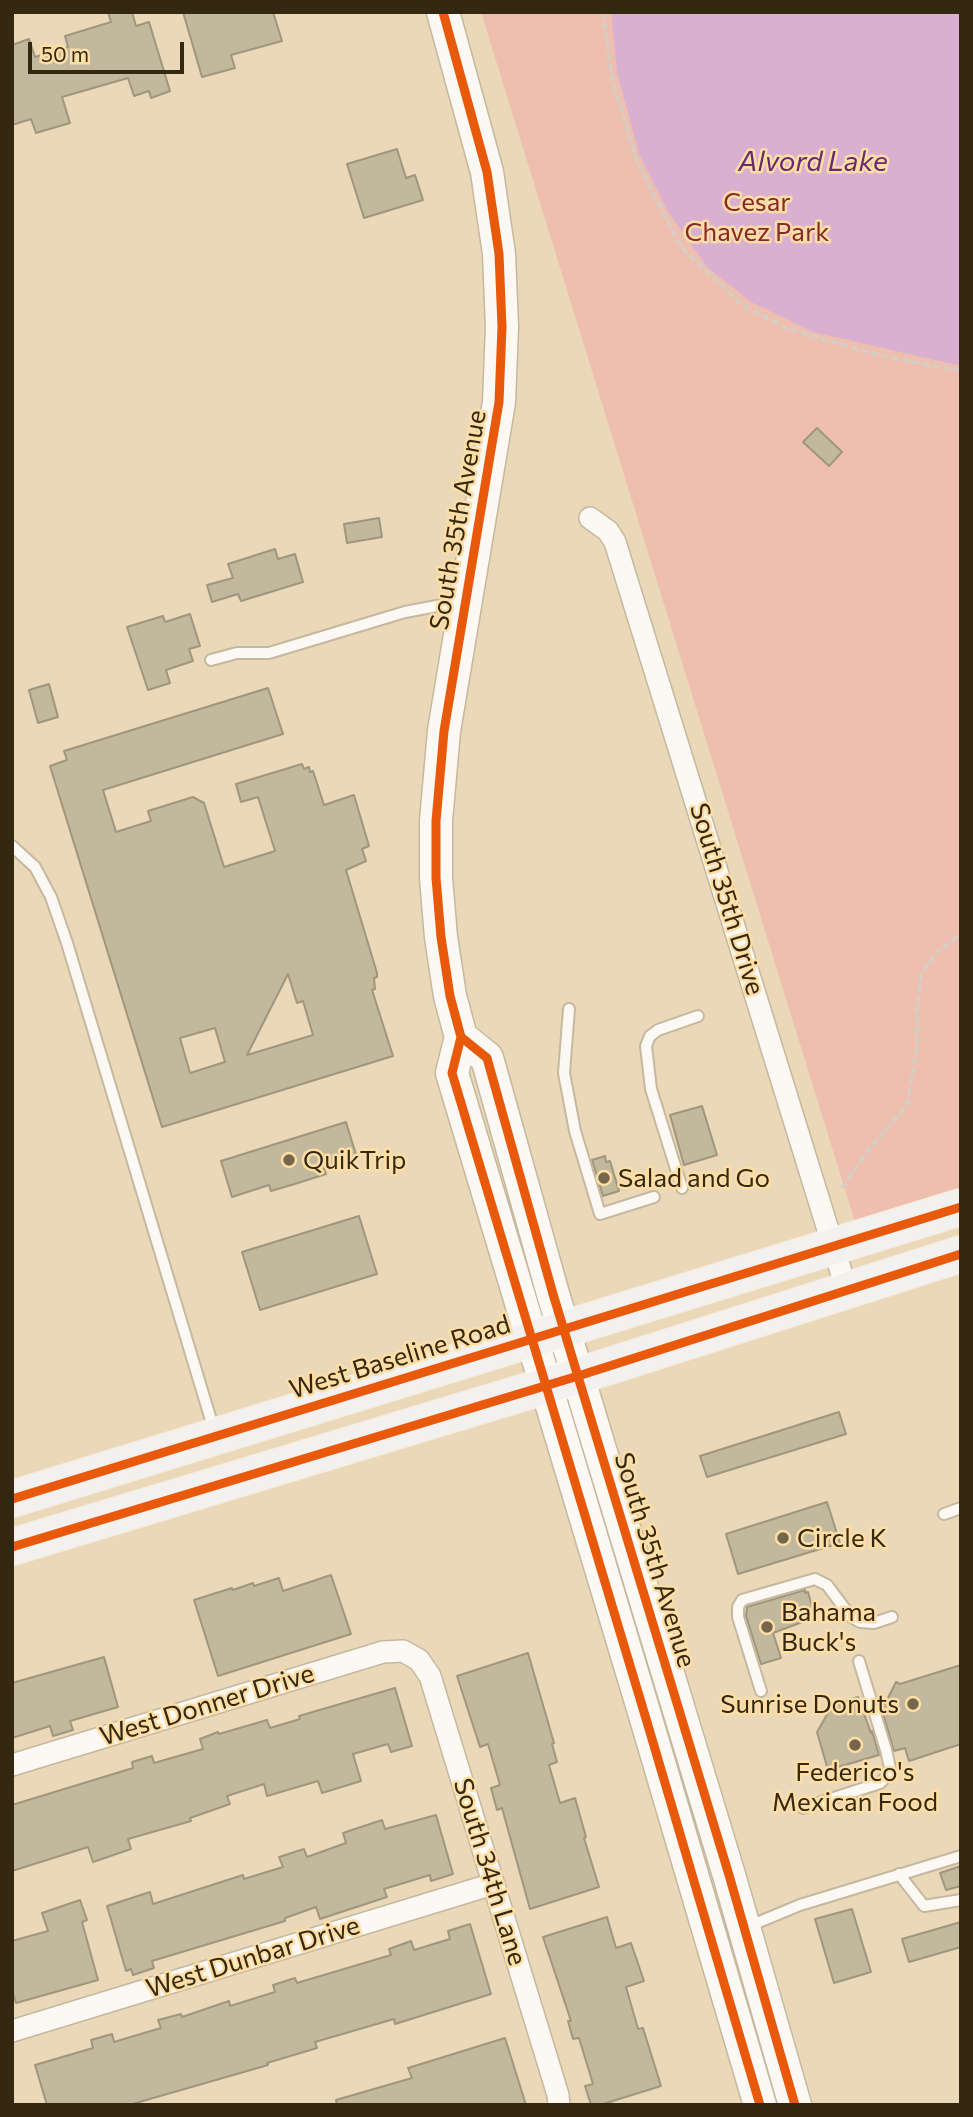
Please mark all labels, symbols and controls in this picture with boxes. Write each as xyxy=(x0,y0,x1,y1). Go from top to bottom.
scale bar xyxy=(32,28,187,72)
text: 50 m xyxy=(41,41,89,66)
water label: Alvord Lake xyxy=(738,145,888,179)
park label: Cesar Chavez Park xyxy=(685,186,829,248)
street label: South 35th Avenue xyxy=(423,408,493,632)
street label: South 35th Drive xyxy=(683,799,771,999)
place label: QuikTrip xyxy=(303,1144,406,1176)
marker: QuikTrip xyxy=(281,1152,297,1168)
place label: Salad and Go xyxy=(618,1162,770,1194)
marker: Salad and Go xyxy=(596,1170,612,1186)
street label: West Baseline Road xyxy=(286,1309,514,1405)
street label: South 35th Avenue xyxy=(608,1449,702,1671)
place label: Circle K xyxy=(797,1522,887,1554)
marker: Circle K xyxy=(775,1530,791,1546)
place label: Bahama Buck's xyxy=(781,1596,876,1658)
marker: Bahama Buck's xyxy=(759,1619,775,1635)
street label: West Donner Drive xyxy=(96,1658,318,1752)
place label: Sunrise Donuts xyxy=(720,1688,899,1720)
marker: Sunrise Donuts xyxy=(905,1696,921,1712)
marker: Federico's Mexican Food xyxy=(847,1737,863,1753)
place label: Federico's Mexican Food xyxy=(772,1756,938,1817)
street label: South 34th Lane xyxy=(447,1775,533,1969)
street label: West Dunbar Drive xyxy=(143,1910,363,2004)

